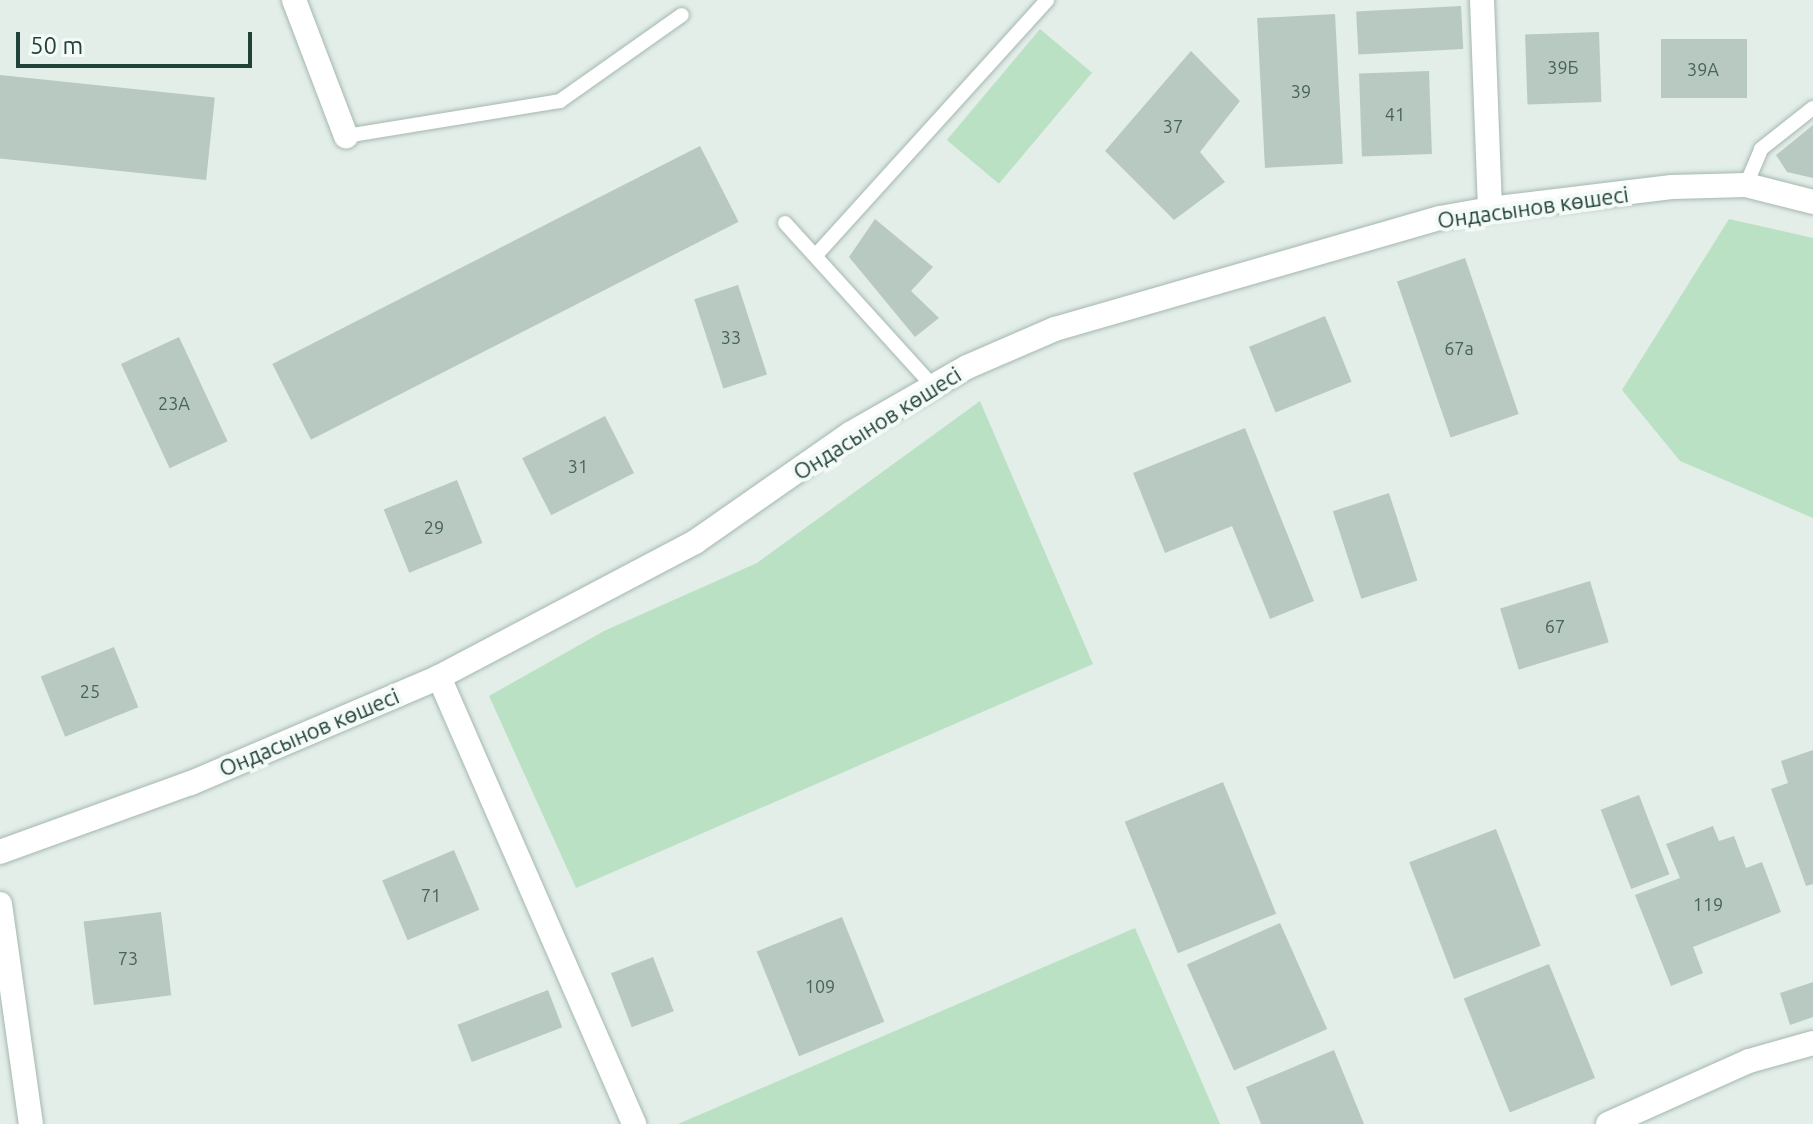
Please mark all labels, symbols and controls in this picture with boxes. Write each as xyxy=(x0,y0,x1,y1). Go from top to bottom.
scale bar xyxy=(20,16,256,66)
text: 50 m xyxy=(30,32,83,59)
house number: 39Б xyxy=(1547,56,1579,78)
house number: 39А xyxy=(1687,58,1719,80)
house number: 39 xyxy=(1291,80,1311,102)
house number: 41 xyxy=(1385,103,1405,125)
house number: 37 xyxy=(1163,115,1183,137)
street label: Ондасынов көшесі xyxy=(1436,181,1630,233)
house number: 33 xyxy=(721,326,741,348)
house number: 67а xyxy=(1444,337,1474,359)
street label: Ондасынов көшесі xyxy=(788,361,966,485)
house number: 23А xyxy=(158,392,190,414)
house number: 31 xyxy=(568,455,588,477)
house number: 29 xyxy=(424,516,444,538)
house number: 67 xyxy=(1545,615,1565,637)
house number: 25 xyxy=(80,680,100,702)
street label: Ондасынов көшесі xyxy=(215,682,403,782)
house number: 71 xyxy=(421,884,441,906)
house number: 119 xyxy=(1693,893,1723,915)
house number: 73 xyxy=(118,947,138,969)
house number: 109 xyxy=(805,975,835,997)

